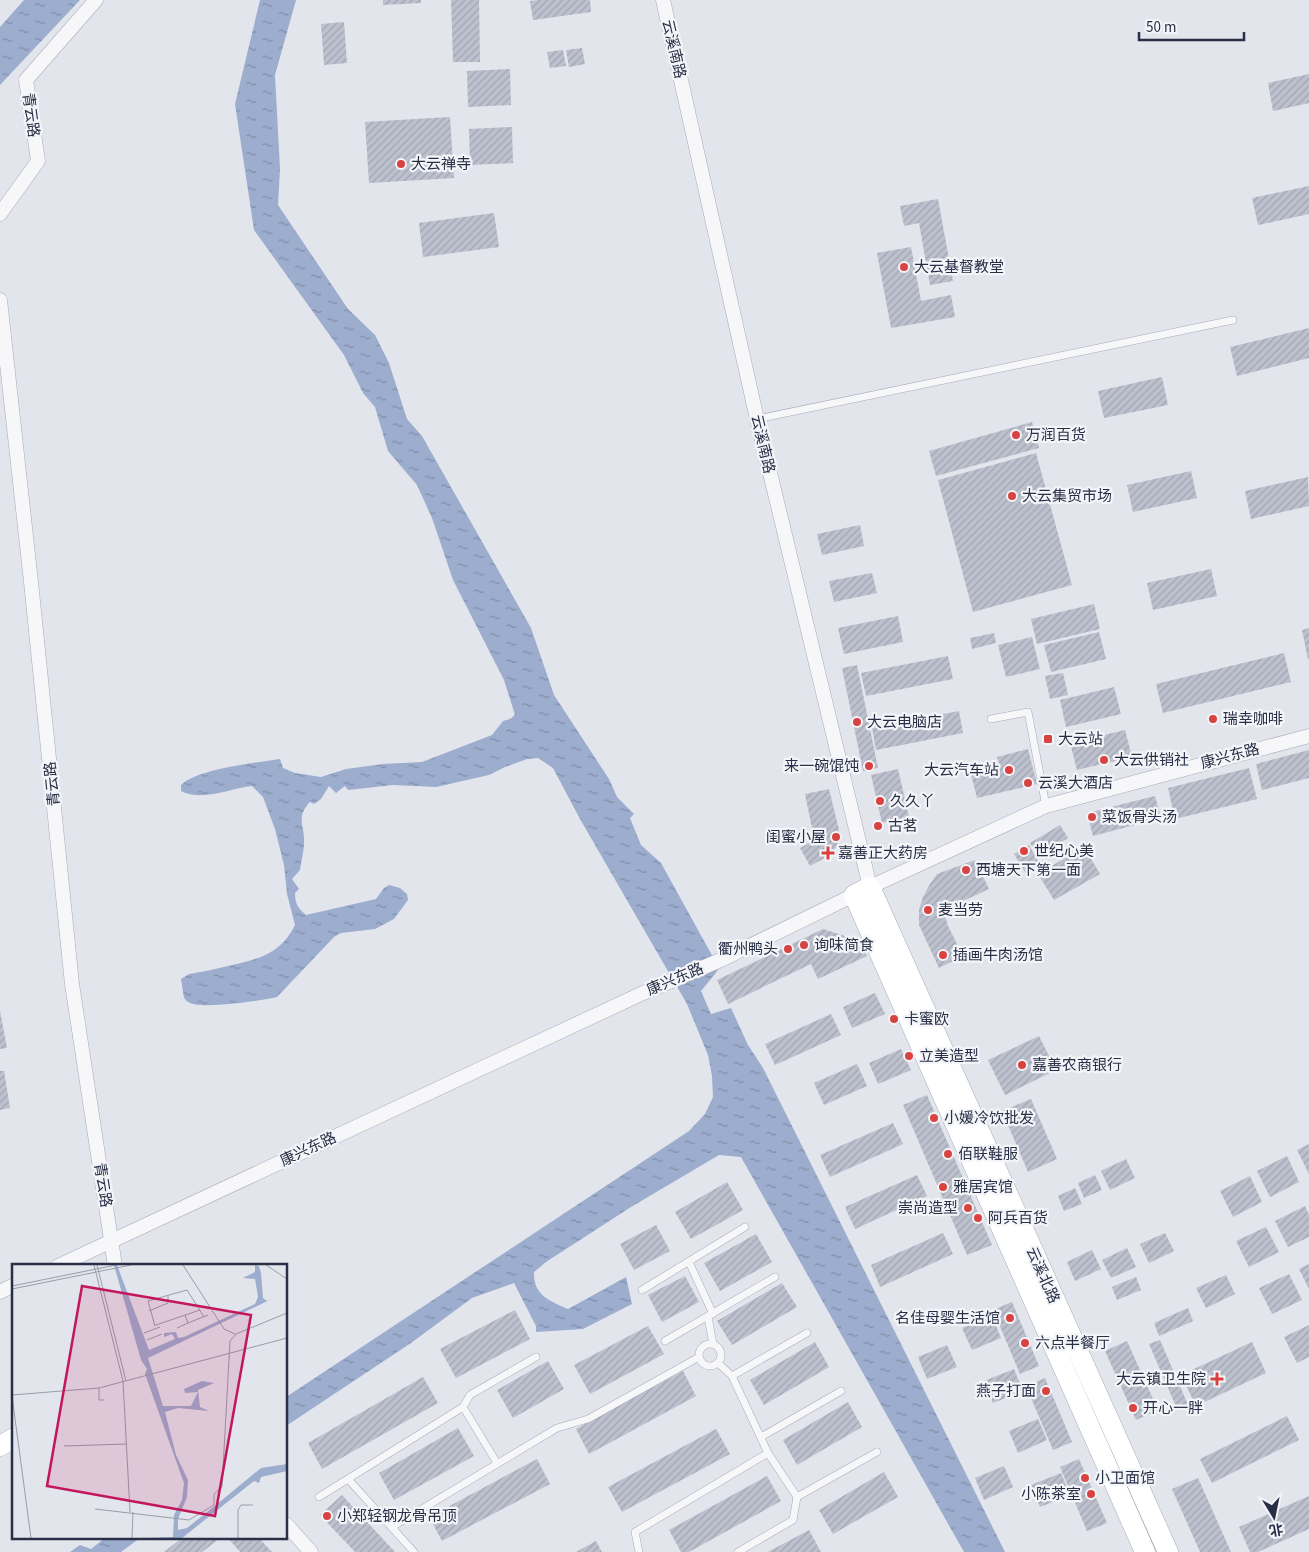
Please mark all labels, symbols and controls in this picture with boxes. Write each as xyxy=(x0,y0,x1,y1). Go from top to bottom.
scale bar xyxy=(1139,10,1244,42)
text: 50 m xyxy=(1146,17,1176,38)
street label: 云溪南路 xyxy=(657,18,690,81)
street label: 青云路 xyxy=(17,91,44,139)
place label: 大云禅寺 xyxy=(411,154,471,175)
marker: 大云禅寺 xyxy=(395,158,407,170)
place label: 大云基督教堂 xyxy=(914,257,1004,278)
marker: 大云基督教堂 xyxy=(898,261,910,273)
street label: 云溪南路 xyxy=(746,413,779,476)
place label: 万润百货 xyxy=(1026,425,1086,446)
marker: 万润百货 xyxy=(1010,429,1022,441)
place label: 大云集贸市场 xyxy=(1022,486,1112,507)
marker: 大云集贸市场 xyxy=(1006,490,1018,502)
place label: 瑞幸咖啡 xyxy=(1223,709,1283,730)
place label: 大云电脑店 xyxy=(867,712,942,733)
marker: 瑞幸咖啡 xyxy=(1207,713,1219,725)
marker: 大云电脑店 xyxy=(851,716,863,728)
place label: 大云站 xyxy=(1058,729,1103,750)
marker: 大云站 xyxy=(1042,733,1054,745)
street label: 康兴东路 xyxy=(1198,739,1262,774)
place label: 大云供销社 xyxy=(1114,750,1189,771)
marker: 大云供销社 xyxy=(1098,754,1110,766)
place label: 来一碗馄饨 xyxy=(784,756,859,777)
street label: 青云路 xyxy=(40,760,65,807)
marker: 来一碗馄饨 xyxy=(863,760,875,772)
place label: 大云汽车站 xyxy=(924,760,999,781)
marker: 大云汽车站 xyxy=(1003,764,1015,776)
place label: 云溪大酒店 xyxy=(1038,773,1113,794)
marker: 云溪大酒店 xyxy=(1022,777,1034,789)
place label: 久久丫 xyxy=(890,791,935,812)
marker: 久久丫 xyxy=(874,795,886,807)
place label: 菜饭骨头汤 xyxy=(1102,807,1177,828)
marker: 菜饭骨头汤 xyxy=(1086,811,1098,823)
place label: 古茗 xyxy=(888,816,918,837)
marker: 古茗 xyxy=(872,820,884,832)
place label: 闺蜜小屋 xyxy=(766,827,826,848)
marker: 闺蜜小屋 xyxy=(830,831,842,843)
place label: 世纪心美 xyxy=(1034,841,1094,862)
place label: 嘉善正大药房 xyxy=(838,843,928,864)
marker: 世纪心美 xyxy=(1018,845,1030,857)
marker: 嘉善正大药房 xyxy=(822,847,834,859)
place label: 西塘天下第一面 xyxy=(976,860,1081,881)
marker: 西塘天下第一面 xyxy=(960,864,972,876)
place label: 麦当劳 xyxy=(938,900,983,921)
marker: 麦当劳 xyxy=(922,904,934,916)
place label: 询味简食 xyxy=(814,935,874,956)
place label: 衢州鸭头 xyxy=(718,939,778,960)
marker: 询味简食 xyxy=(798,939,810,951)
marker: 衢州鸭头 xyxy=(782,943,794,955)
place label: 插画牛肉汤馆 xyxy=(953,945,1043,966)
marker: 插画牛肉汤馆 xyxy=(937,949,949,961)
street label: 康兴东路 xyxy=(643,958,707,1001)
place label: 卡蜜欧 xyxy=(904,1009,949,1030)
marker: 卡蜜欧 xyxy=(888,1013,900,1025)
place label: 立美造型 xyxy=(919,1046,979,1067)
marker: 立美造型 xyxy=(903,1050,915,1062)
place label: 嘉善农商银行 xyxy=(1032,1055,1122,1076)
marker: 嘉善农商银行 xyxy=(1016,1059,1028,1071)
place label: 小媛冷饮批发 xyxy=(944,1108,1034,1129)
marker: 小媛冷饮批发 xyxy=(928,1112,940,1124)
street label: 康兴东路 xyxy=(277,1127,340,1172)
place label: 佰联鞋服 xyxy=(958,1144,1018,1165)
marker: 佰联鞋服 xyxy=(942,1148,954,1160)
street label: 青云路 xyxy=(89,1161,116,1209)
place label: 雅居宾馆 xyxy=(953,1177,1013,1198)
marker: 雅居宾馆 xyxy=(937,1181,949,1193)
place label: 崇尚造型 xyxy=(898,1198,958,1219)
marker: 崇尚造型 xyxy=(962,1202,974,1214)
place label: 阿兵百货 xyxy=(988,1208,1048,1229)
marker: 阿兵百货 xyxy=(972,1212,984,1224)
street label: 云溪北路 xyxy=(1021,1244,1064,1307)
inset map xyxy=(12,1264,288,1540)
place label: 名佳母婴生活馆 xyxy=(895,1308,1000,1329)
marker: 名佳母婴生活馆 xyxy=(1004,1312,1016,1324)
place label: 六点半餐厅 xyxy=(1035,1333,1110,1354)
marker: 六点半餐厅 xyxy=(1019,1337,1031,1349)
place label: 大云镇卫生院 xyxy=(1116,1369,1206,1390)
marker: 大云镇卫生院 xyxy=(1210,1372,1224,1386)
place label: 燕子打面 xyxy=(976,1381,1036,1402)
marker: 燕子打面 xyxy=(1040,1385,1052,1397)
place label: 开心一胖 xyxy=(1143,1398,1203,1419)
marker: 开心一胖 xyxy=(1127,1402,1139,1414)
place label: 小卫面馆 xyxy=(1095,1468,1155,1489)
marker: 小卫面馆 xyxy=(1079,1472,1091,1484)
place label: 小陈茶室 xyxy=(1021,1484,1081,1505)
marker: 小陈茶室 xyxy=(1085,1488,1097,1500)
north arrow xyxy=(1249,1492,1299,1542)
place label: 小郑轻钢龙骨吊顶 xyxy=(337,1506,457,1527)
marker: 小郑轻钢龙骨吊顶 xyxy=(321,1510,333,1522)
text: 北 xyxy=(1267,1518,1285,1540)

